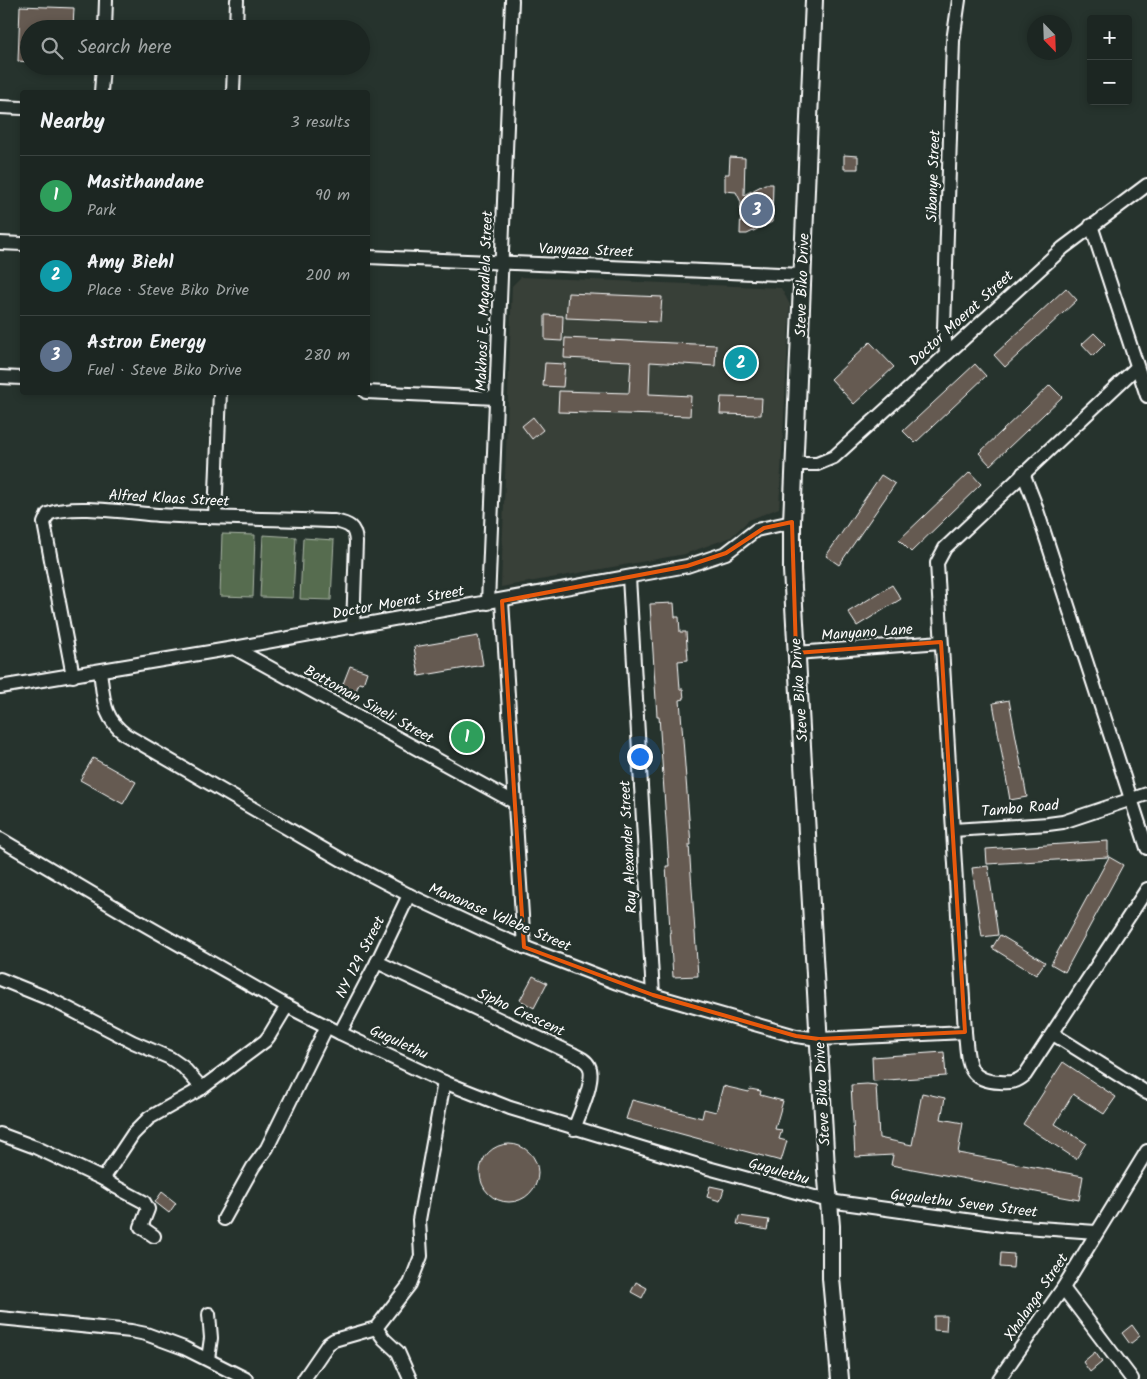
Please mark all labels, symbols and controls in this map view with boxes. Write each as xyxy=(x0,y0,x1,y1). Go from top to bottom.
north arrow xyxy=(1027,15,1072,60)
map controls xyxy=(1087,15,1132,105)
button: + xyxy=(1087,15,1132,60)
search box xyxy=(20,20,370,75)
text: Search here xyxy=(78,33,172,63)
icon: search xyxy=(38,34,66,62)
button: − xyxy=(1087,60,1132,105)
text: Nearby xyxy=(40,106,105,139)
text: 3 results xyxy=(291,110,350,135)
street label: Sibanye Street xyxy=(920,129,948,223)
text: Masithandane xyxy=(87,168,204,198)
text: 1 xyxy=(54,183,58,208)
text: 90 m xyxy=(315,183,350,208)
pin: 3 xyxy=(741,191,773,229)
text: Park xyxy=(87,198,116,223)
street label: Makhosi E. Magadlela Street xyxy=(470,210,500,392)
street label: Steve Biko Drive xyxy=(789,232,817,337)
street label: Vanyaza Street xyxy=(538,237,634,265)
text: Amy Biehl xyxy=(87,248,174,278)
text: 2 xyxy=(51,263,61,288)
text: 200 m xyxy=(306,263,350,288)
street label: Doctor Moerat Street xyxy=(904,265,1020,372)
text: Place · Steve Biko Drive xyxy=(87,278,249,303)
text: Astron Energy xyxy=(87,328,206,358)
text: 3 xyxy=(52,343,60,368)
text: 280 m xyxy=(304,343,350,368)
pin: 2 xyxy=(725,344,757,382)
text: Fuel · Steve Biko Drive xyxy=(87,358,242,383)
street label: Alfred Klaas Street xyxy=(108,484,230,514)
street label: Doctor Moerat Street xyxy=(330,580,466,626)
street label: Manyano Lane xyxy=(820,618,914,648)
street label: Steve Biko Drive xyxy=(784,637,816,743)
street label: Bottoman Sineli Street xyxy=(299,659,438,751)
pin: 1 xyxy=(451,718,483,756)
your location xyxy=(627,744,653,770)
street label: Ray Alexander Street xyxy=(614,780,644,914)
street label: Tambo Road xyxy=(980,794,1060,824)
street label: Mananase Vdlebe Street xyxy=(425,877,575,959)
street label: NY 129 Street xyxy=(330,912,392,1003)
street label: Sipho Crescent xyxy=(473,982,568,1044)
street label: Gugulethu xyxy=(365,1019,432,1067)
street label: Steve Biko Drive xyxy=(808,1041,838,1146)
street label: Gugulethu xyxy=(746,1152,812,1192)
street label: Gugulethu Seven Street xyxy=(889,1183,1039,1225)
street label: Xhalanga Street xyxy=(999,1249,1075,1346)

